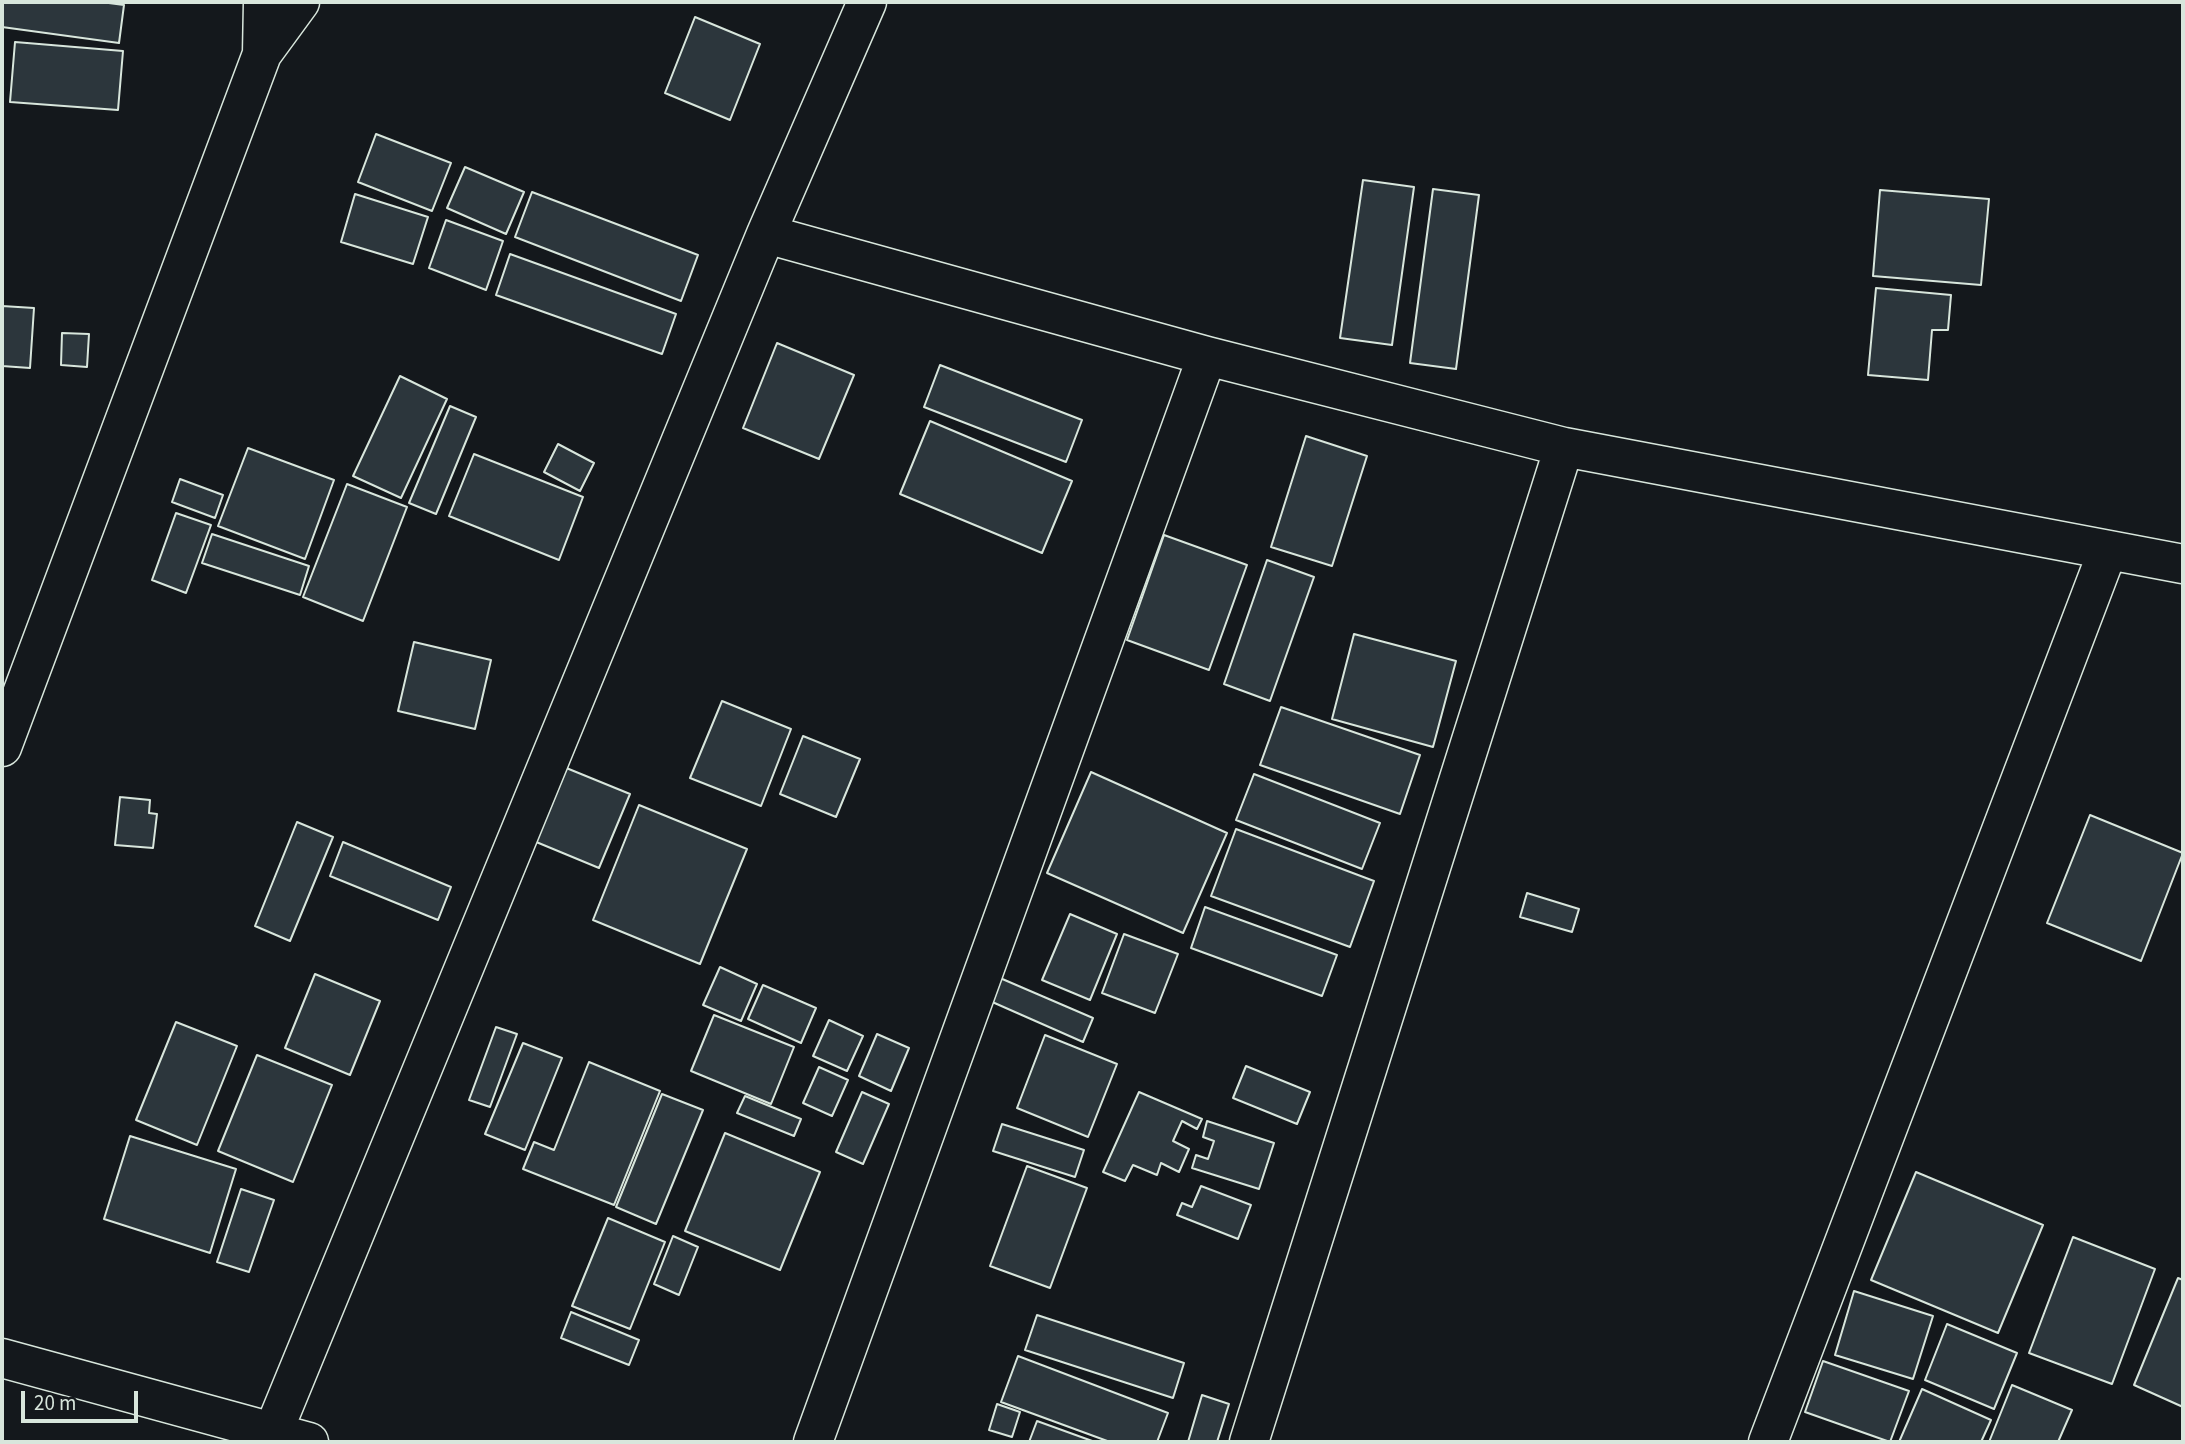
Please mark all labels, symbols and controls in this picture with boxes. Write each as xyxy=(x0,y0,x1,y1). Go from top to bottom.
scale bar xyxy=(24,1378,142,1422)
text: 20 m xyxy=(34,1388,76,1418)

